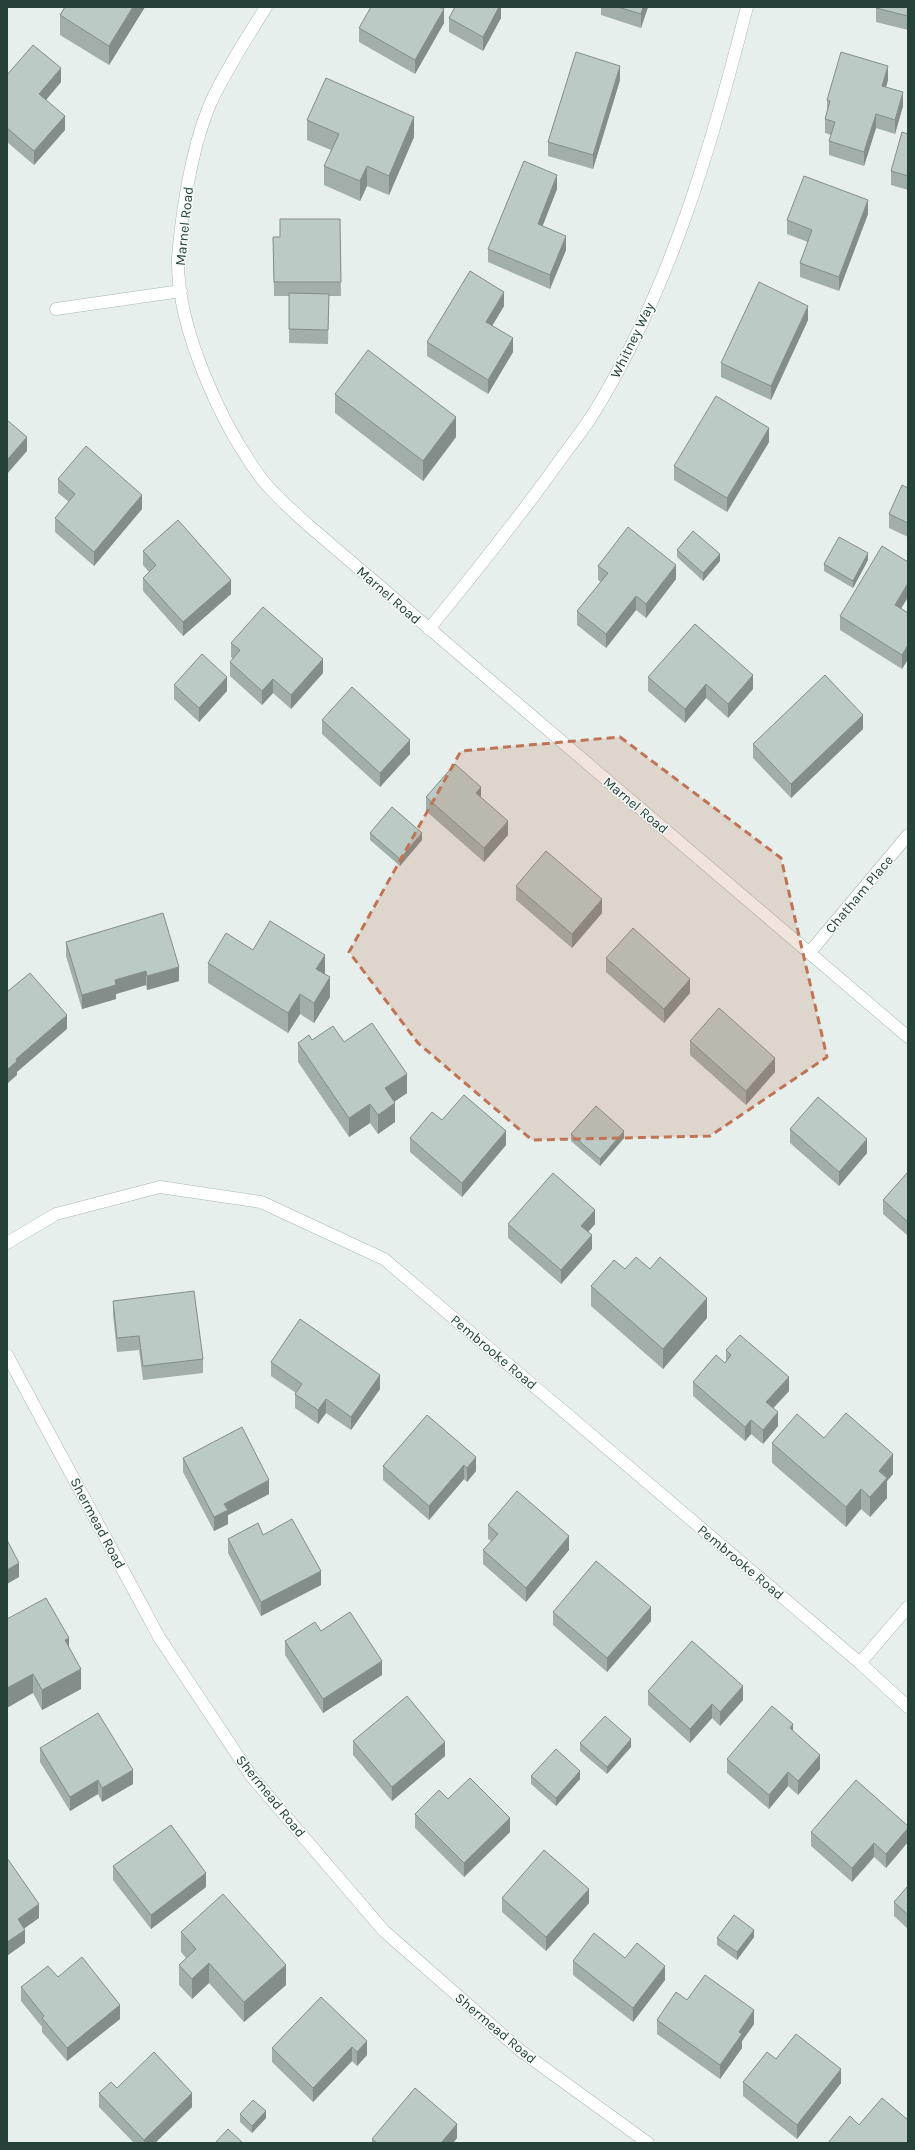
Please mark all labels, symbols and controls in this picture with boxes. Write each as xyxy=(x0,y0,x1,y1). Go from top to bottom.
street label: Marnel Road xyxy=(172,186,197,267)
street label: Whitney Way xyxy=(607,299,658,381)
street label: Marnel Road xyxy=(353,563,424,628)
street label: Marnel Road xyxy=(600,773,672,838)
street label: Chatham Place xyxy=(822,852,897,937)
street label: Pembrooke Road xyxy=(447,1311,540,1393)
street label: Shermead Road xyxy=(66,1475,129,1572)
street label: Pembrooke Road xyxy=(694,1521,787,1603)
street label: Shermead Road xyxy=(232,1752,309,1841)
street label: Shermead Road xyxy=(452,1989,540,2067)

